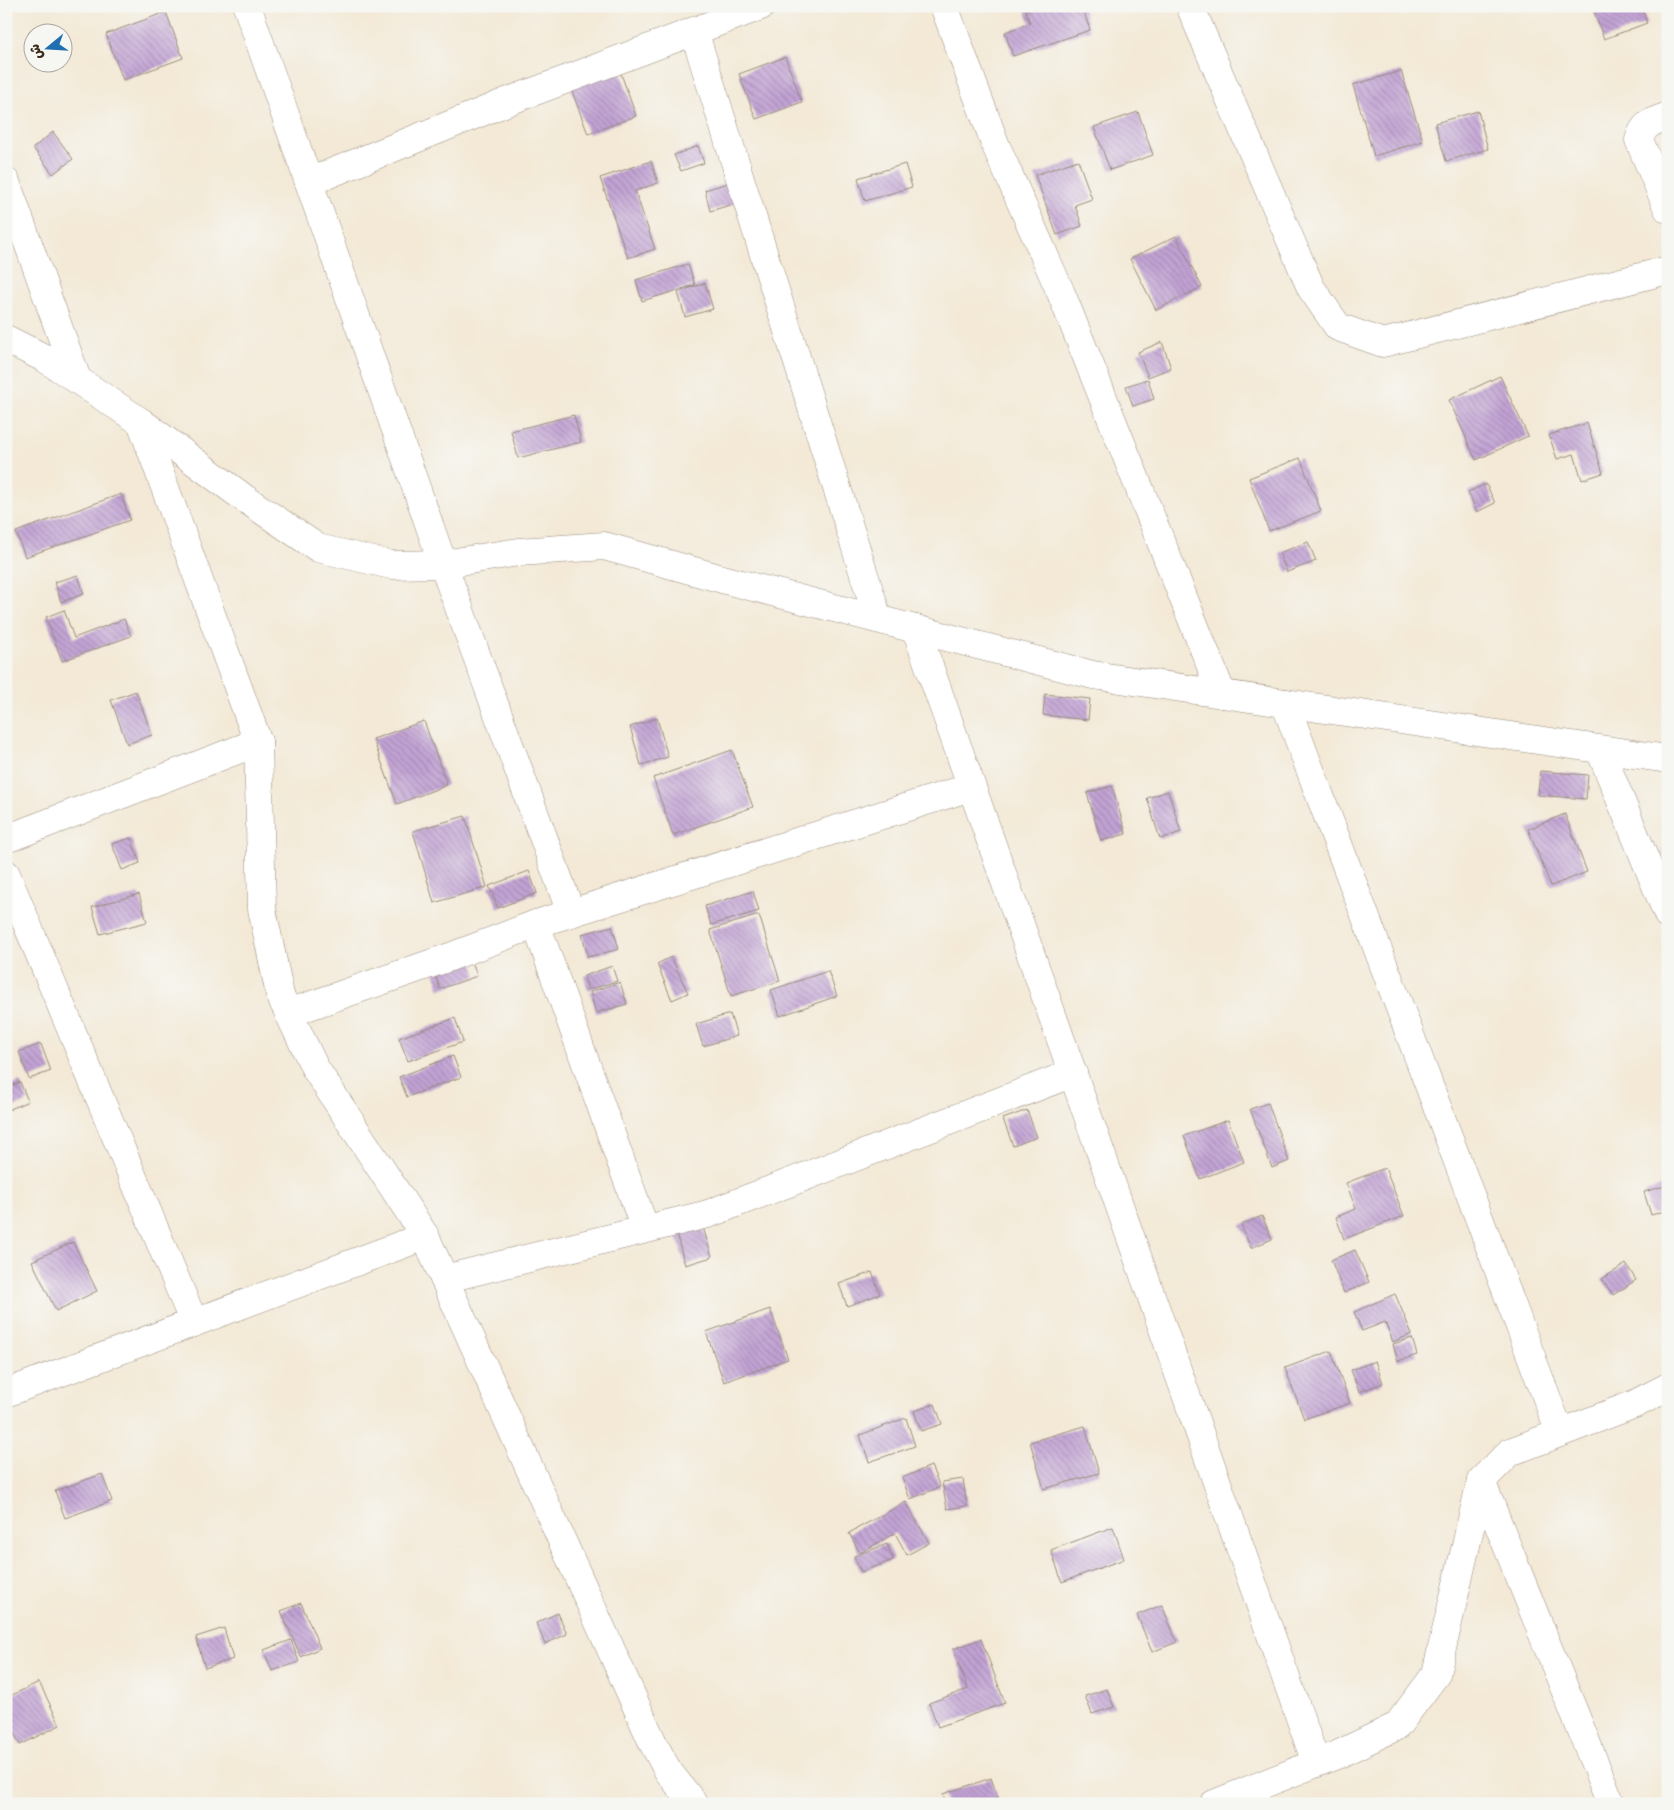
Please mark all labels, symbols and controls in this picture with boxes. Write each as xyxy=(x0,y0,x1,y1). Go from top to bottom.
north arrow xyxy=(22,22,72,72)
text: ش xyxy=(25,42,47,62)

